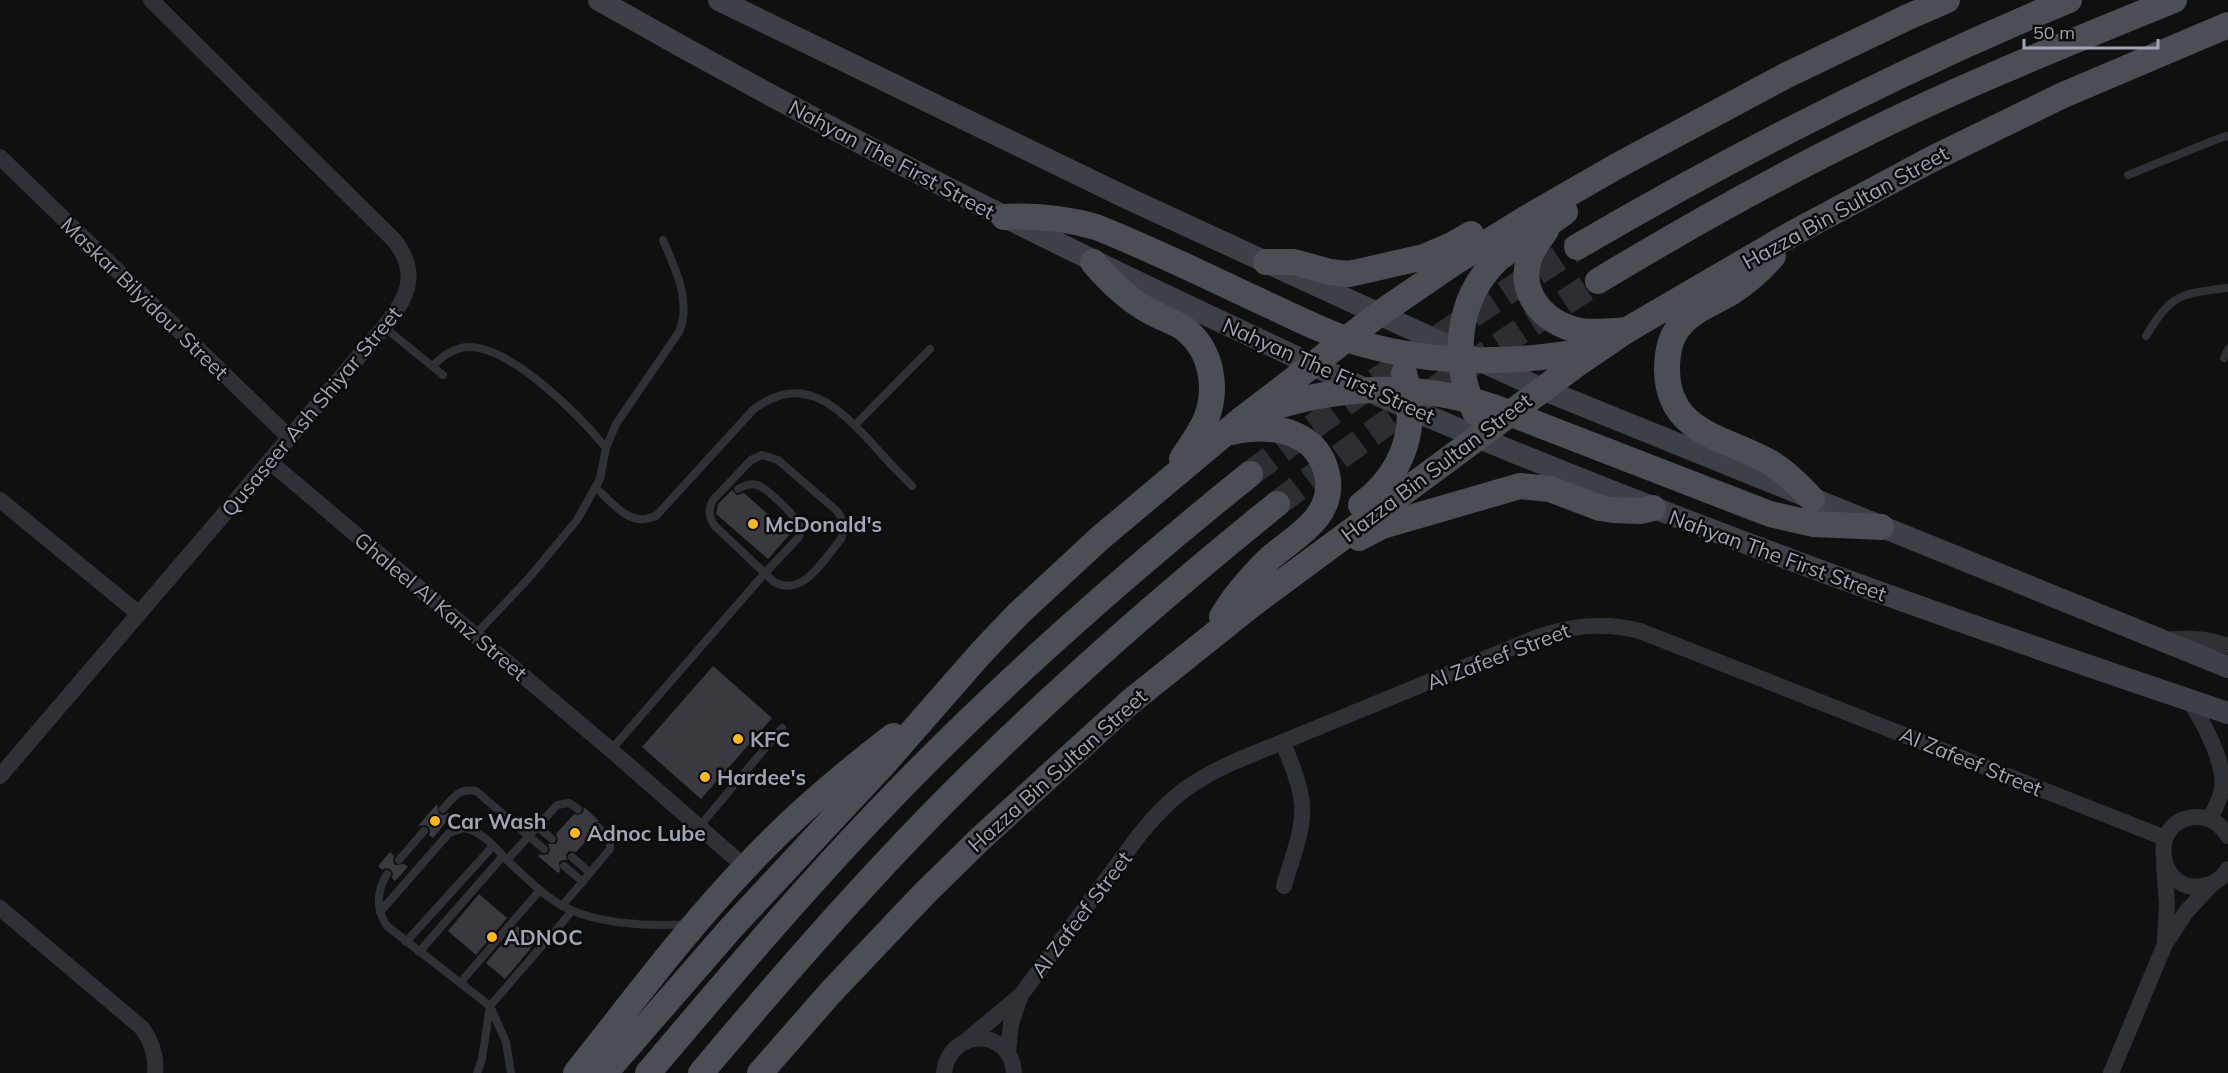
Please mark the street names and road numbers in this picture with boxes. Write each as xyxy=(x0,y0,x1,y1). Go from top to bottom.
street label: Nahyan The First Street xyxy=(785,94,999,224)
street label: Hazza Bin Sultan Street xyxy=(1737,140,1953,274)
street label: Maskar Bilyidou' Street xyxy=(56,211,234,385)
street label: Qusaseer Ash Shiyar Street xyxy=(215,301,407,521)
street label: Nahyan The First Street xyxy=(1219,312,1439,428)
street label: Hazza Bin Sultan Street xyxy=(1336,387,1536,547)
street label: Nahyan The First Street xyxy=(1666,504,1890,606)
street label: Ghaleel Al Kanz Street xyxy=(349,526,533,686)
street label: Al Zafeef Street xyxy=(1423,617,1573,695)
street label: Hazza Bin Sultan Street xyxy=(962,683,1152,857)
street label: Al Zafeef Street xyxy=(1896,721,2046,801)
street label: Al Zafeef Street xyxy=(1025,846,1137,982)

